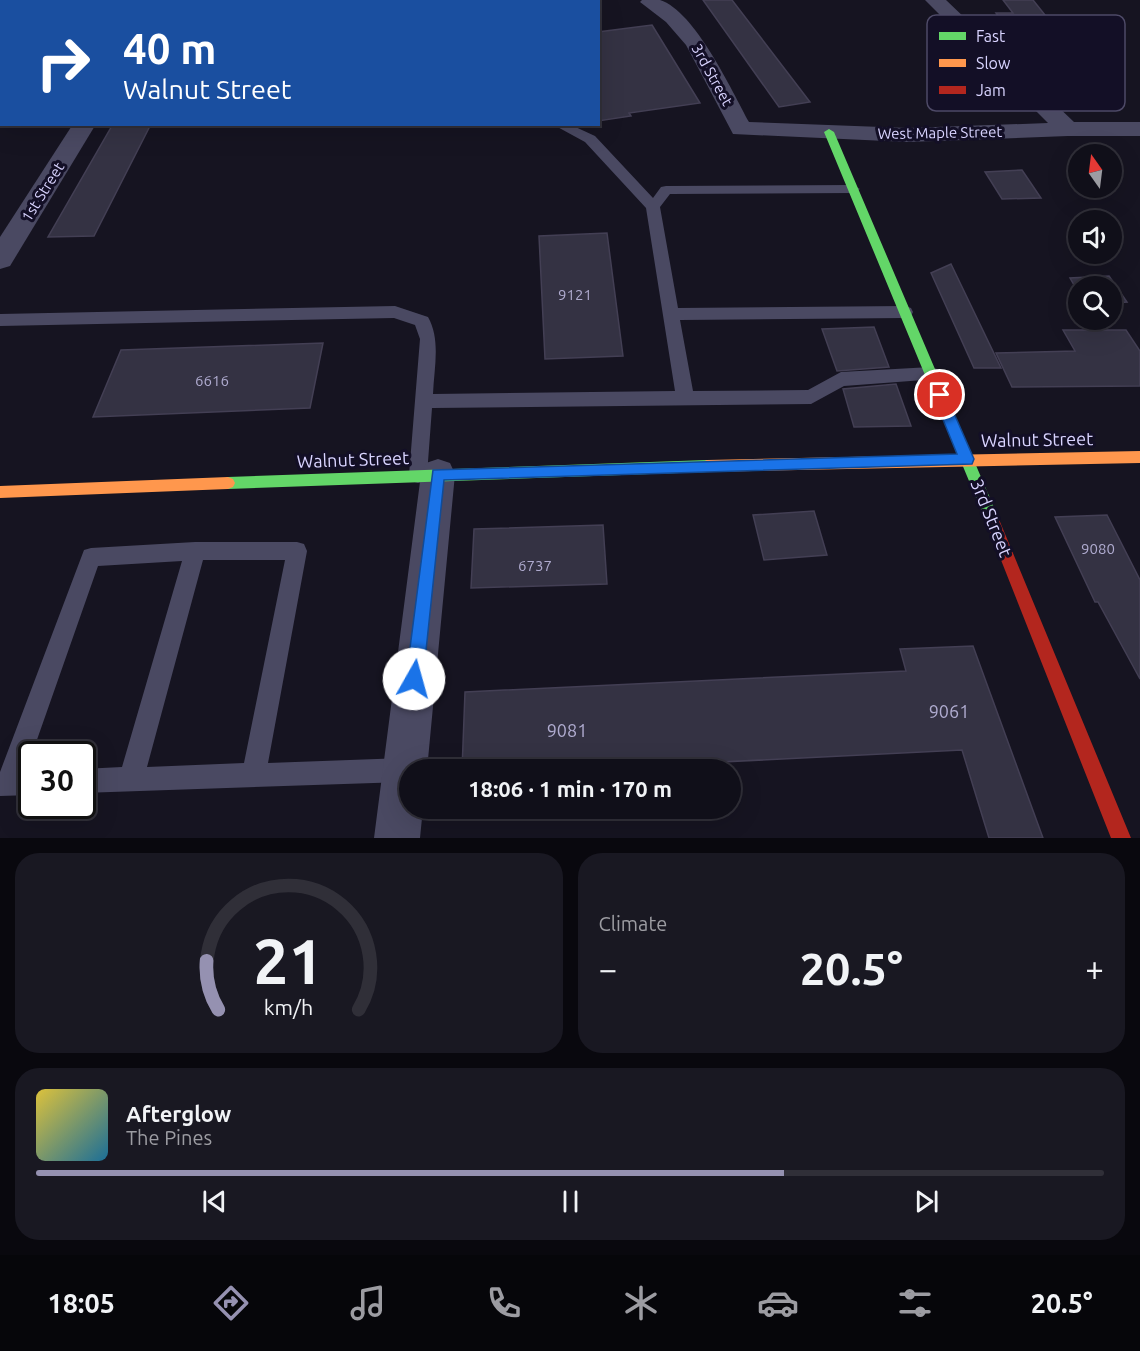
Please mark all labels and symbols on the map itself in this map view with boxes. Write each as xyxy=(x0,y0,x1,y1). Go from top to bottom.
legend xyxy=(927,15,1125,111)
text: Fast xyxy=(976,27,1006,45)
street label: 3rd Street xyxy=(688,41,736,109)
text: Slow xyxy=(976,54,1011,72)
text: Jam xyxy=(976,81,1006,99)
street label: West Maple Street xyxy=(877,123,1003,142)
north arrow xyxy=(1068,144,1122,198)
street label: 1st Street xyxy=(18,159,67,224)
house number: 9121 xyxy=(558,286,592,303)
pin xyxy=(914,369,965,420)
house number: 6616 xyxy=(195,372,229,389)
street label: Walnut Street xyxy=(981,428,1093,450)
street label: Walnut Street xyxy=(297,447,409,471)
street label: 3rd Street xyxy=(967,476,1017,559)
house number: 9080 xyxy=(1081,540,1115,557)
house number: 6737 xyxy=(518,557,552,574)
position arrow xyxy=(382,647,446,711)
house number: 9061 xyxy=(929,701,969,721)
house number: 9081 xyxy=(547,720,587,740)
speed limit sign: 30 xyxy=(18,741,96,819)

